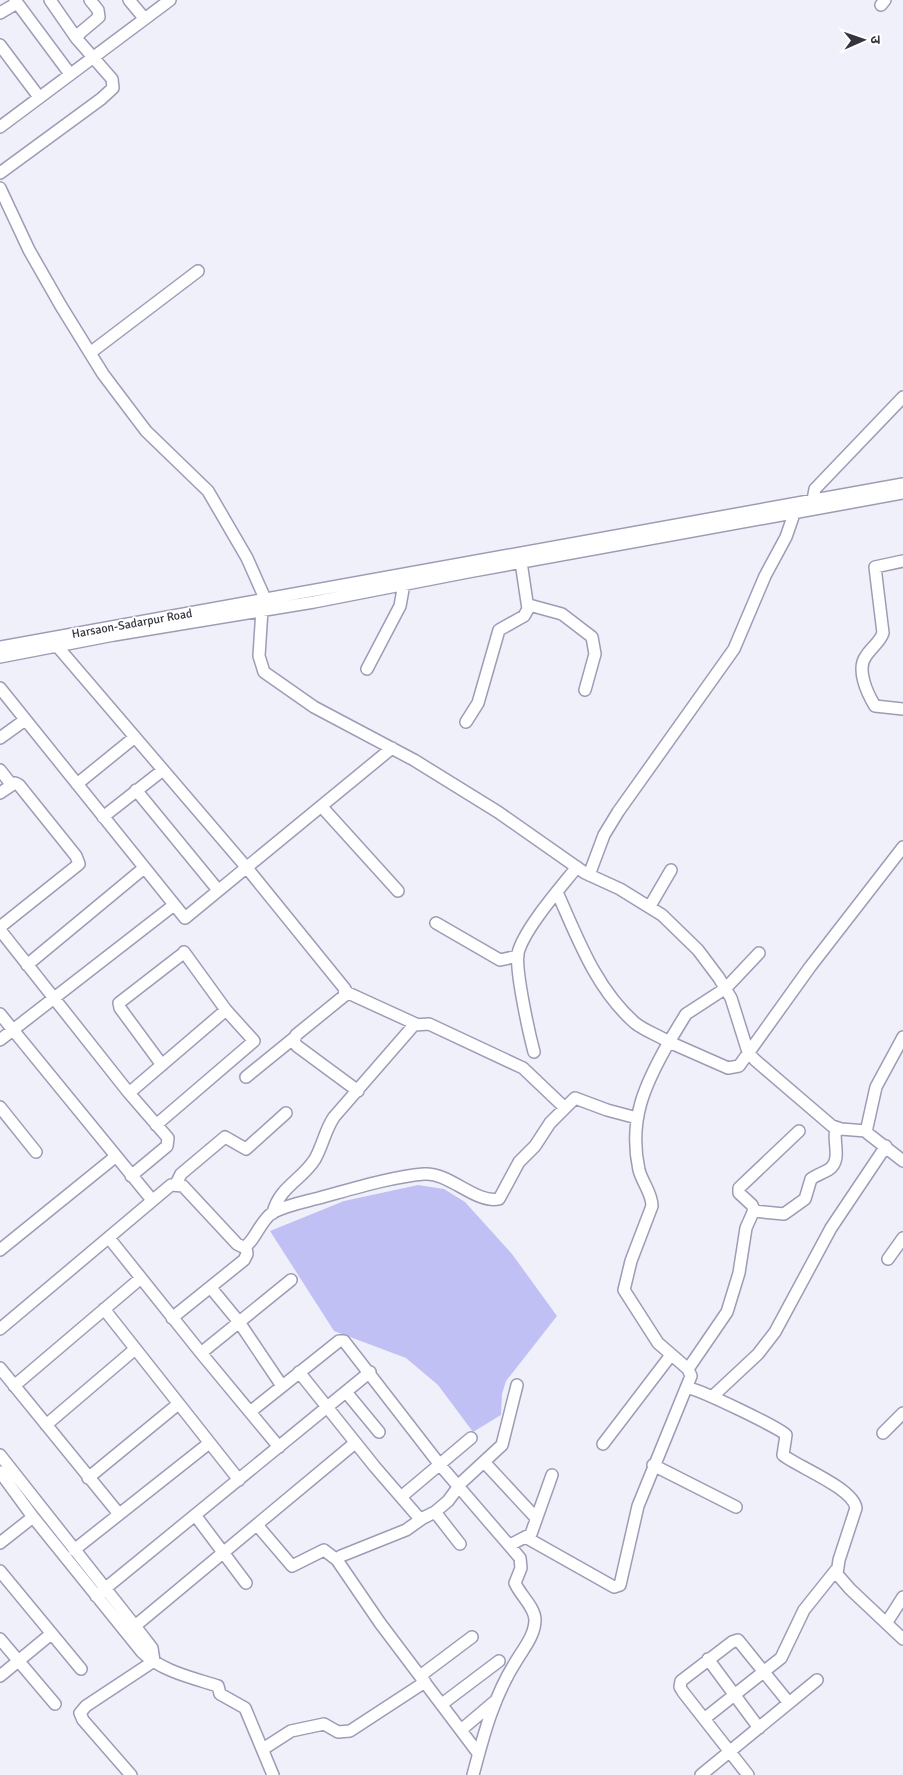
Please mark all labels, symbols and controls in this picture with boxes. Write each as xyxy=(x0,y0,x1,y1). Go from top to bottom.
north arrow xyxy=(838,15,888,65)
text: उ xyxy=(867,35,884,45)
street label: Harsaon-Sadarpur Road xyxy=(71,606,193,642)

